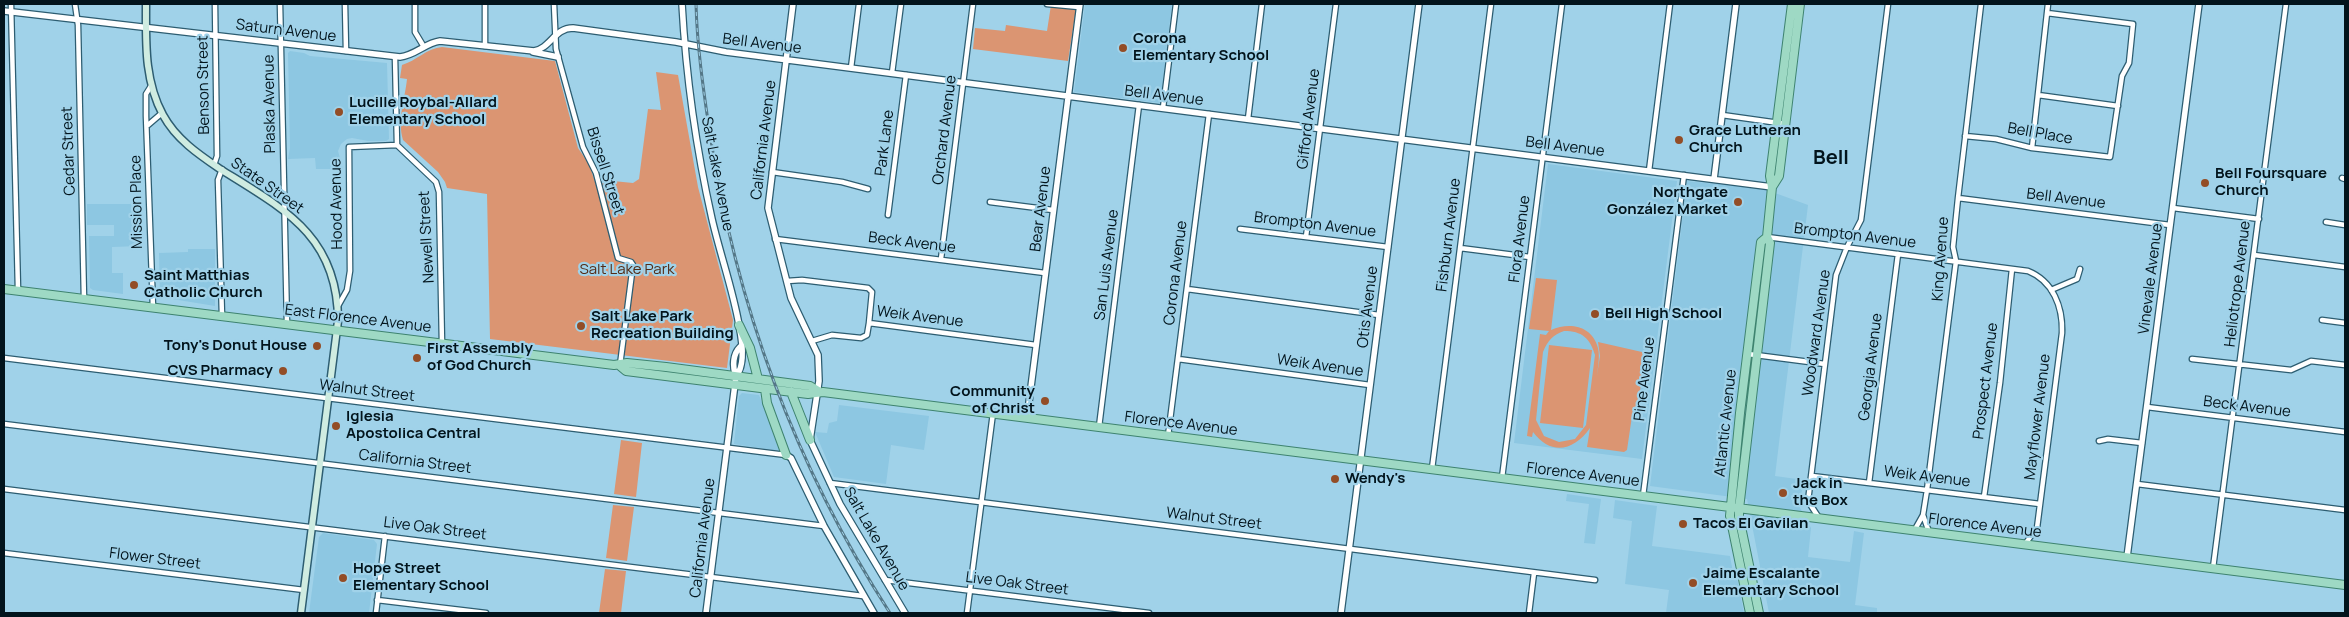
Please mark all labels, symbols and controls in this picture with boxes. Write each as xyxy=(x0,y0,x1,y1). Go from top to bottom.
street label: Saturn Avenue xyxy=(235,16,337,46)
street label: Bell Avenue xyxy=(722,30,802,58)
place label: Corona Elementary School xyxy=(1133,30,1269,65)
street label: Benson Street xyxy=(194,35,214,135)
marker: Corona Elementary School xyxy=(1117,42,1129,54)
street label: Plaska Avenue xyxy=(260,54,280,154)
street label: Gifford Avenue xyxy=(1294,68,1324,170)
street label: Orchard Avenue xyxy=(929,74,961,186)
street label: California Avenue xyxy=(748,79,780,201)
street label: Bell Avenue xyxy=(1124,82,1204,110)
place label: Lucille Roybal-Allard Elementary School xyxy=(349,94,497,129)
street label: Cedar Street xyxy=(58,106,80,196)
marker: Lucille Roybal-Allard Elementary School xyxy=(333,106,345,118)
street label: Park Lane xyxy=(872,109,898,177)
street label: Salt Lake Avenue xyxy=(697,115,737,233)
street label: Bell Place xyxy=(2006,119,2074,149)
place label: Grace Lutheran Church xyxy=(1689,122,1801,157)
street label: Bissell Street xyxy=(582,125,628,217)
street label: Bell Avenue xyxy=(1525,133,1605,161)
marker: Grace Lutheran Church xyxy=(1673,134,1685,146)
district label: Bell xyxy=(1813,146,1849,170)
street label: State Street xyxy=(227,154,307,218)
street label: Mission Place xyxy=(127,155,147,249)
street label: Hood Avenue xyxy=(327,158,347,250)
street label: Bear Avenue xyxy=(1027,165,1055,253)
place label: Bell Foursquare Church xyxy=(2215,165,2327,200)
street label: Fishburn Avenue xyxy=(1433,177,1465,293)
marker: Bell Foursquare Church xyxy=(2199,177,2211,189)
place label: Northgate González Market xyxy=(1607,184,1728,219)
street label: Bell Avenue xyxy=(2026,185,2106,213)
street label: Newell Street xyxy=(416,190,438,284)
street label: Flora Avenue xyxy=(1506,194,1534,284)
marker: Northgate González Market xyxy=(1732,196,1744,208)
street label: San Luis Avenue xyxy=(1091,208,1123,322)
street label: Brompton Avenue xyxy=(1253,209,1377,241)
street label: King Avenue xyxy=(1929,216,1953,302)
street label: Corona Avenue xyxy=(1161,220,1191,326)
street label: Brompton Avenue xyxy=(1793,220,1917,252)
street label: Heliotrope Avenue xyxy=(2221,220,2255,348)
street label: Vinevale Avenue xyxy=(2135,222,2167,336)
street label: Beck Avenue xyxy=(867,229,957,257)
park label: Salt Lake Park xyxy=(579,261,675,279)
street label: Otis Avenue xyxy=(1354,265,1382,349)
place label: Saint Matthias Catholic Church xyxy=(144,267,263,302)
street label: Woodward Avenue xyxy=(1799,269,1835,397)
marker: Saint Matthias Catholic Church xyxy=(128,279,140,291)
street label: East Florence Avenue xyxy=(284,301,432,337)
street label: Weik Avenue xyxy=(876,303,964,331)
place label: Bell High School xyxy=(1605,305,1722,323)
place label: Salt Lake Park Recreation Building xyxy=(591,308,734,343)
marker: Bell High School xyxy=(1589,308,1601,320)
street label: Georgia Avenue xyxy=(1855,312,1887,422)
marker: Salt Lake Park Recreation Building xyxy=(575,320,587,332)
street label: Prospect Avenue xyxy=(1970,322,2002,440)
street label: Pine Avenue xyxy=(1631,336,1659,422)
place label: Tony's Donut House xyxy=(164,337,307,355)
marker: Tony's Donut House xyxy=(311,340,323,352)
place label: First Assembly of God Church xyxy=(427,340,533,375)
street label: Weik Avenue xyxy=(1276,351,1364,381)
marker: First Assembly of God Church xyxy=(411,352,423,364)
street label: Mayflower Avenue xyxy=(2021,353,2055,481)
place label: CVS Pharmacy xyxy=(168,362,273,380)
marker: CVS Pharmacy xyxy=(277,365,289,377)
street label: Atlantic Avenue xyxy=(1711,368,1741,478)
street label: Walnut Street xyxy=(318,376,416,406)
place label: Community of Christ xyxy=(950,383,1035,418)
street label: Beck Avenue xyxy=(2202,393,2292,421)
marker: Community of Christ xyxy=(1039,395,1051,407)
place label: Iglesia Apostolica Central xyxy=(346,408,481,443)
street label: Florence Avenue xyxy=(1123,408,1239,440)
marker: Iglesia Apostolica Central xyxy=(330,420,342,432)
street label: California Street xyxy=(358,446,472,478)
street label: Florence Avenue xyxy=(1525,459,1641,491)
street label: Weik Avenue xyxy=(1883,463,1971,491)
place label: Wendy's xyxy=(1345,470,1405,488)
marker: Wendy's xyxy=(1329,473,1341,485)
place label: Jack in the Box xyxy=(1793,475,1848,510)
street label: California Avenue xyxy=(687,477,719,599)
street label: Salt Lake Avenue xyxy=(839,484,913,594)
marker: Jack in the Box xyxy=(1777,487,1789,499)
street label: Walnut Street xyxy=(1165,504,1263,534)
street label: Florence Avenue xyxy=(1927,510,2043,542)
street label: Live Oak Street xyxy=(382,514,488,544)
place label: Tacos El Gavilan xyxy=(1693,515,1808,533)
marker: Tacos El Gavilan xyxy=(1677,518,1689,530)
street label: Flower Street xyxy=(108,544,202,574)
place label: Hope Street Elementary School xyxy=(353,560,489,595)
place label: Jaime Escalante Elementary School xyxy=(1703,565,1839,600)
street label: Live Oak Street xyxy=(964,569,1070,599)
marker: Hope Street Elementary School xyxy=(337,572,349,584)
marker: Jaime Escalante Elementary School xyxy=(1687,577,1699,589)

